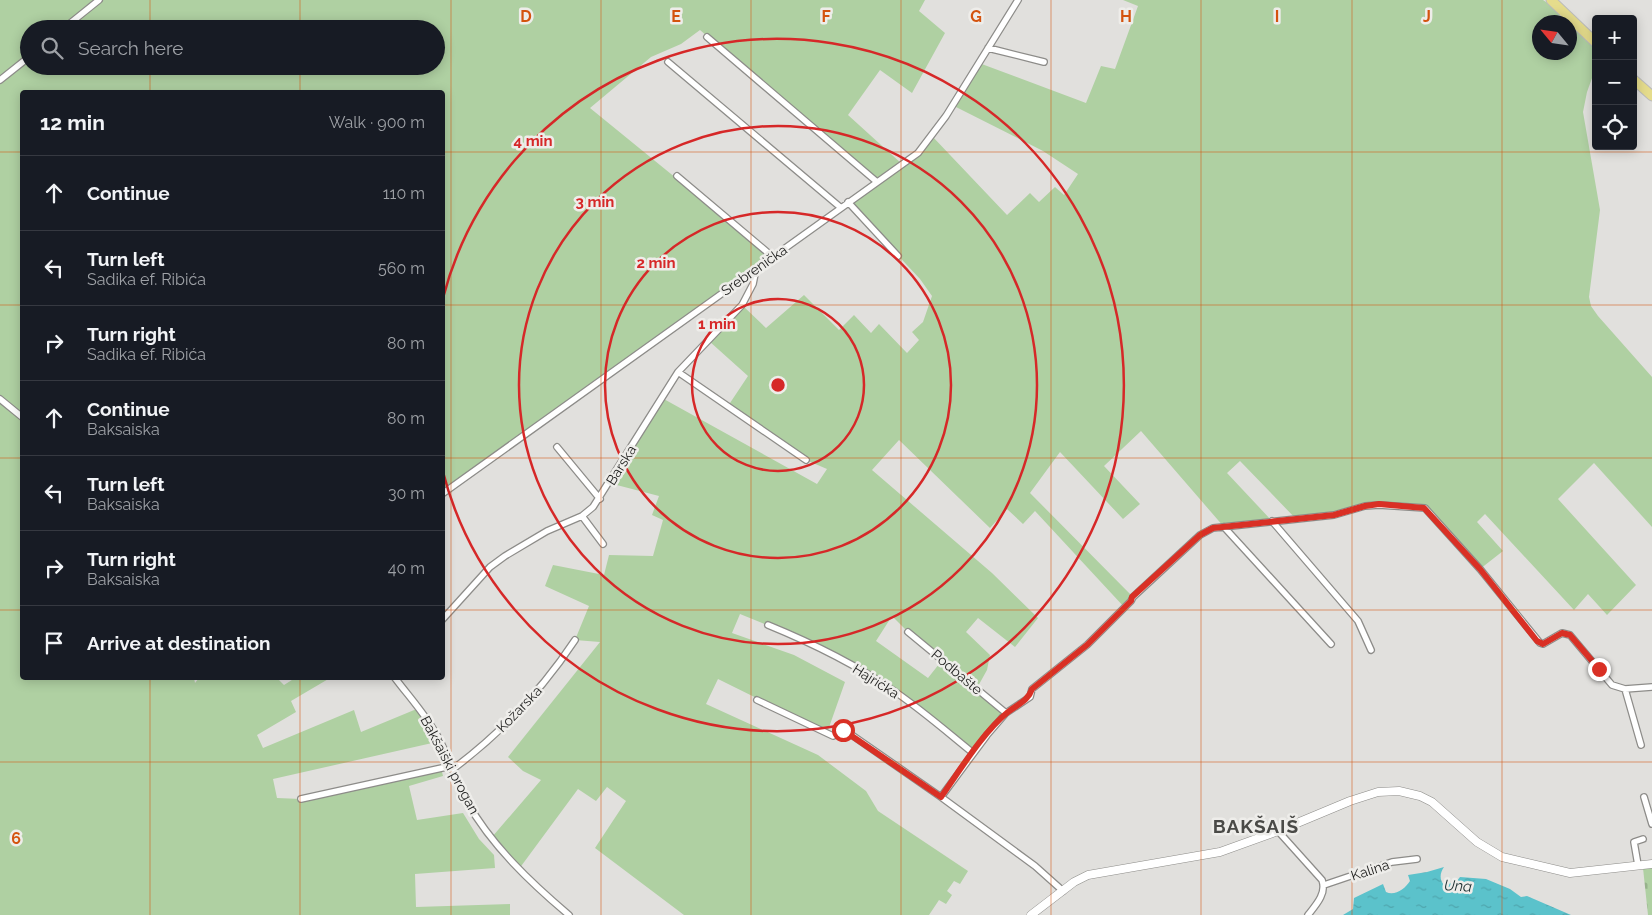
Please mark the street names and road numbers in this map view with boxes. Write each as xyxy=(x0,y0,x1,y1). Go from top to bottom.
street label: Srebrenička xyxy=(718,241,790,299)
street label: Barska xyxy=(603,442,639,488)
street label: Podbašte xyxy=(928,646,986,698)
street label: Hajrićka xyxy=(850,661,902,701)
street label: Kožarska xyxy=(493,683,545,735)
street label: Bakšaiški progan xyxy=(417,713,483,817)
street label: Kalina xyxy=(1349,856,1391,884)

